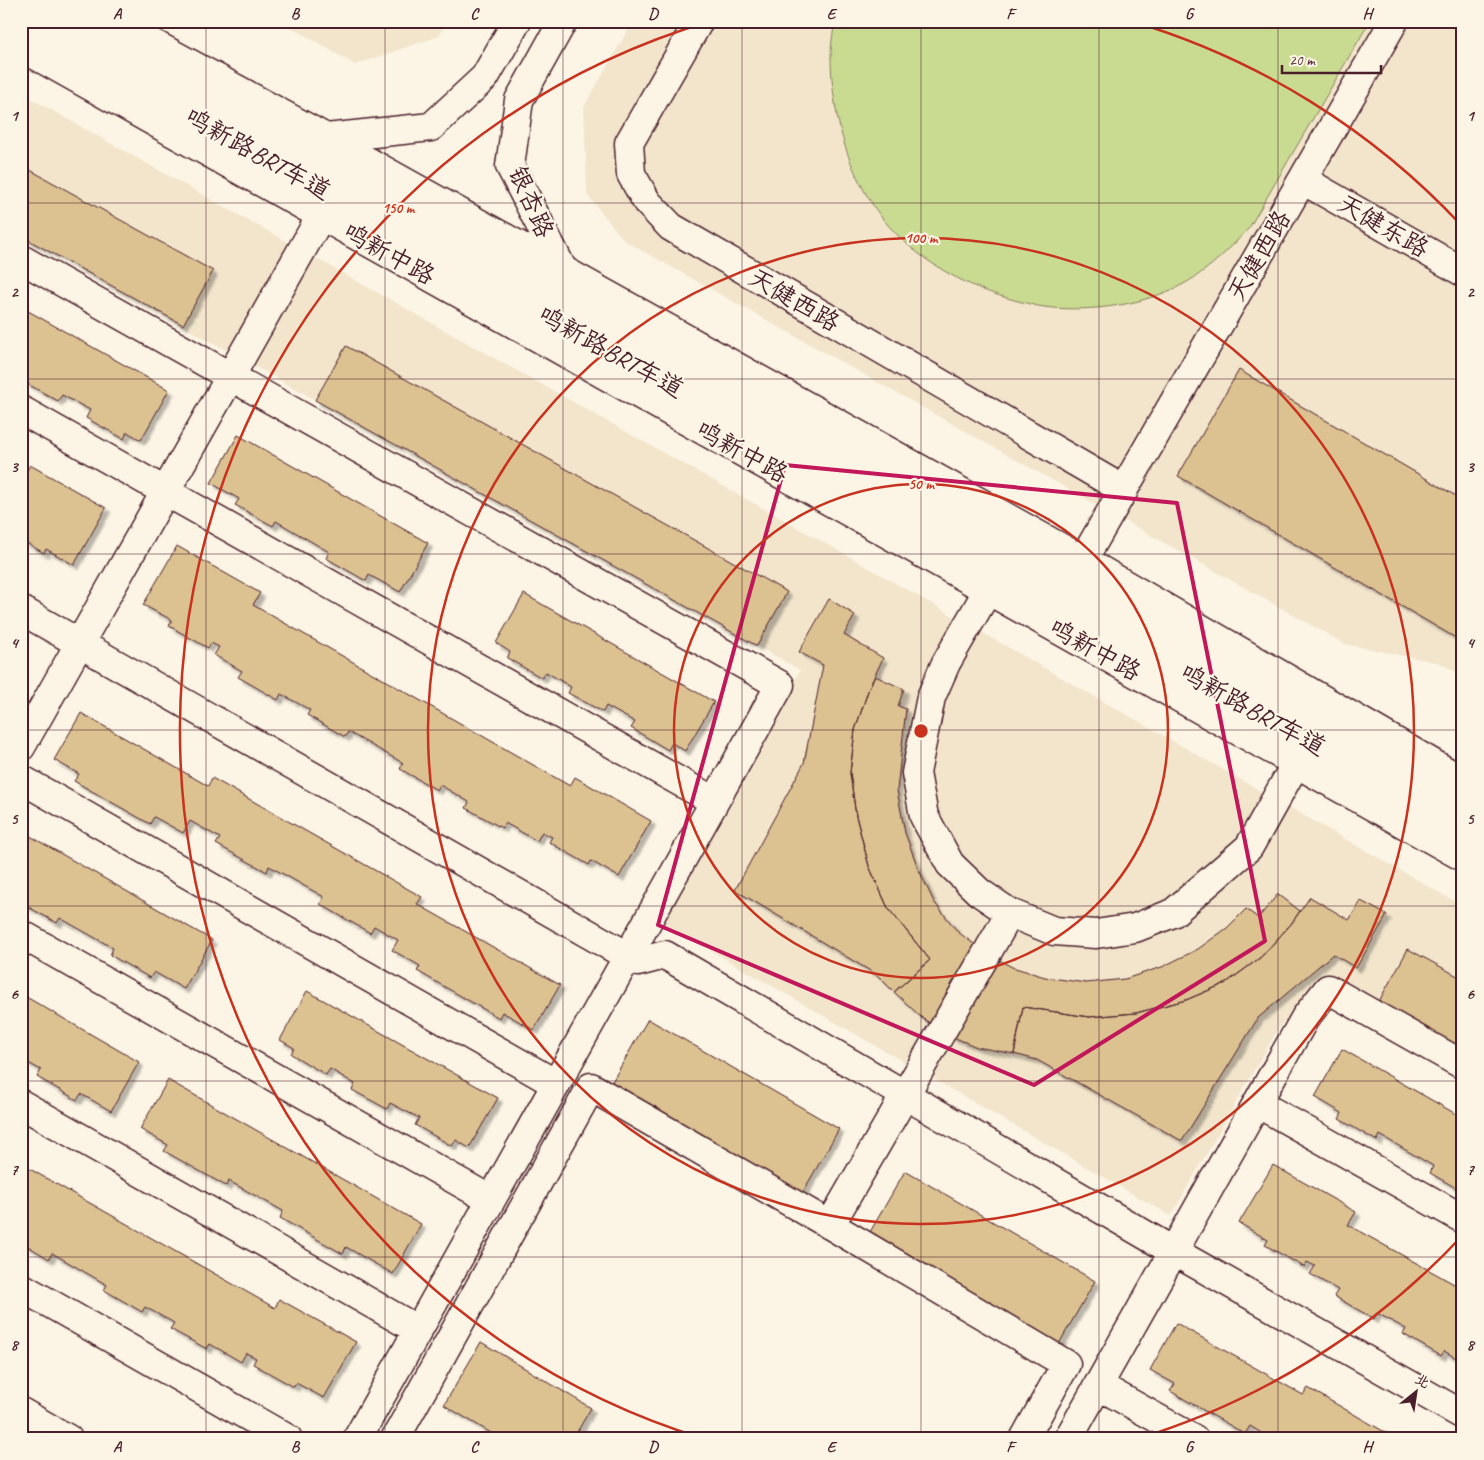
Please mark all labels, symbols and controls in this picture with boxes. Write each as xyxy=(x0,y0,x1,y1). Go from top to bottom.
text: A xyxy=(113,4,123,24)
text: B xyxy=(291,4,301,24)
text: C xyxy=(470,4,480,24)
text: D xyxy=(648,4,659,24)
text: E xyxy=(827,4,838,24)
text: F xyxy=(1006,4,1017,24)
text: G xyxy=(1185,4,1195,24)
text: H xyxy=(1362,4,1374,24)
scale bar xyxy=(1282,42,1380,74)
text: 20 m xyxy=(1289,51,1316,70)
street label: 鸣新路BRT车道 xyxy=(180,101,336,207)
text: 1 xyxy=(10,106,19,126)
text: 1 xyxy=(1466,106,1475,126)
street label: 银杏路 xyxy=(501,161,561,243)
street label: 天健东路 xyxy=(1332,187,1434,265)
text: 150 m xyxy=(382,199,416,218)
street label: 天健西路 xyxy=(1220,205,1298,307)
street label: 鸣新中路 xyxy=(338,216,440,292)
text: 100 m xyxy=(905,229,939,248)
street label: 天健西路 xyxy=(743,261,845,339)
text: 2 xyxy=(10,282,19,302)
text: 2 xyxy=(1466,282,1475,302)
street label: 鸣新路BRT车道 xyxy=(533,299,689,405)
street label: 鸣新中路 xyxy=(691,414,793,490)
text: 3 xyxy=(10,457,19,477)
text: 3 xyxy=(1466,457,1475,477)
text: 50 m xyxy=(908,475,935,494)
street label: 鸣新中路 xyxy=(1044,612,1146,688)
text: 4 xyxy=(10,633,19,653)
text: 4 xyxy=(1466,633,1475,653)
street label: 鸣新路BRT车道 xyxy=(1175,657,1331,763)
centre of rings xyxy=(912,722,930,740)
text: 5 xyxy=(11,809,20,829)
text: 5 xyxy=(1467,809,1476,829)
text: 6 xyxy=(10,984,19,1004)
text: 6 xyxy=(1466,984,1475,1004)
text: 7 xyxy=(10,1160,19,1180)
text: 7 xyxy=(1466,1160,1475,1180)
text: 8 xyxy=(10,1335,19,1355)
text: 8 xyxy=(1466,1335,1475,1355)
north arrow xyxy=(1392,1368,1442,1418)
text: 北 xyxy=(1412,1370,1433,1392)
text: A xyxy=(113,1437,123,1457)
text: B xyxy=(291,1437,301,1457)
text: C xyxy=(470,1437,480,1457)
text: D xyxy=(648,1437,659,1457)
text: E xyxy=(827,1437,838,1457)
text: F xyxy=(1006,1437,1017,1457)
text: G xyxy=(1185,1437,1195,1457)
text: H xyxy=(1362,1437,1374,1457)

